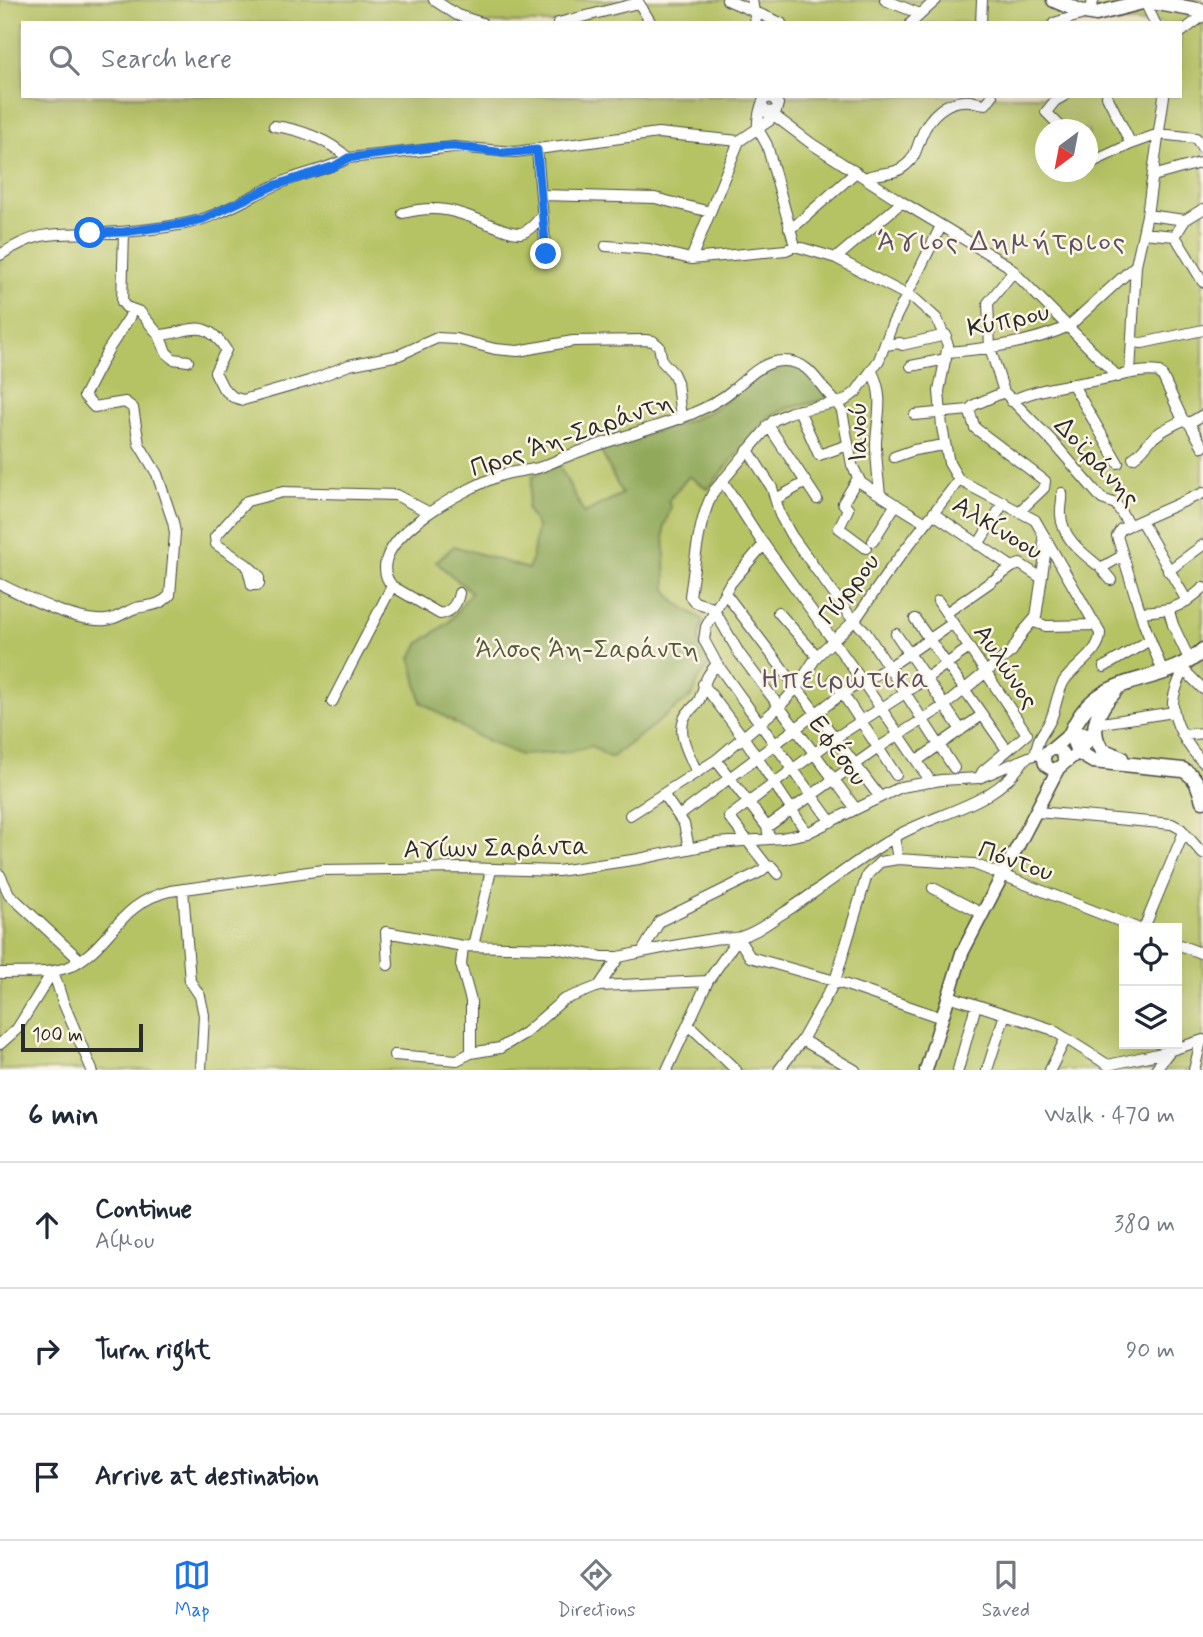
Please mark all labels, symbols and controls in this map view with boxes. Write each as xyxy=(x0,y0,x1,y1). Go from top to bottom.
search box xyxy=(21,21,1182,98)
icon: search xyxy=(45,41,83,79)
text: Search here xyxy=(101,43,232,77)
north arrow xyxy=(1035,119,1098,182)
route start xyxy=(74,217,105,248)
district label: Άγιος Δημήτριος xyxy=(877,224,1127,261)
route end xyxy=(530,238,561,269)
street label: Κύπρου xyxy=(964,296,1053,346)
street label: Προς Άη-Σαράντη xyxy=(466,385,677,486)
street label: Ιανού xyxy=(842,402,876,462)
street label: Δοϊράνης xyxy=(1046,410,1147,515)
street label: Αλκίνοου xyxy=(946,489,1048,569)
street label: Πύρρου xyxy=(811,546,888,632)
street label: Αυλώνος xyxy=(965,618,1046,716)
park label: Άλσος Άη-Σαράντη xyxy=(475,633,699,667)
district label: Ηπειρώτικα xyxy=(761,662,931,699)
street label: Εφέσου xyxy=(800,709,875,793)
street label: Αγίων Σαράντα xyxy=(403,830,589,868)
street label: Πόντου xyxy=(973,833,1057,891)
map controls xyxy=(1119,923,1182,1049)
button: locate xyxy=(1119,923,1182,986)
button: layers xyxy=(1119,986,1182,1049)
scale bar xyxy=(21,1021,144,1053)
text: 100 m xyxy=(32,1023,83,1048)
text: 6 min xyxy=(28,1096,99,1135)
text: Walk · 470 m xyxy=(1044,1101,1175,1131)
text: Continue xyxy=(95,1193,192,1227)
icon: ahead xyxy=(28,1206,66,1244)
text: 380 m xyxy=(1114,1210,1175,1240)
text: Αίμου xyxy=(95,1227,154,1257)
icon: right xyxy=(28,1332,66,1370)
text: Turn right xyxy=(95,1334,211,1368)
text: 90 m xyxy=(1126,1336,1175,1366)
icon: arrive xyxy=(28,1458,66,1496)
text: Arrive at destination xyxy=(95,1460,319,1494)
tab: Map xyxy=(173,1556,211,1623)
tab: Directions xyxy=(557,1556,636,1623)
tab: Saved xyxy=(982,1556,1030,1623)

